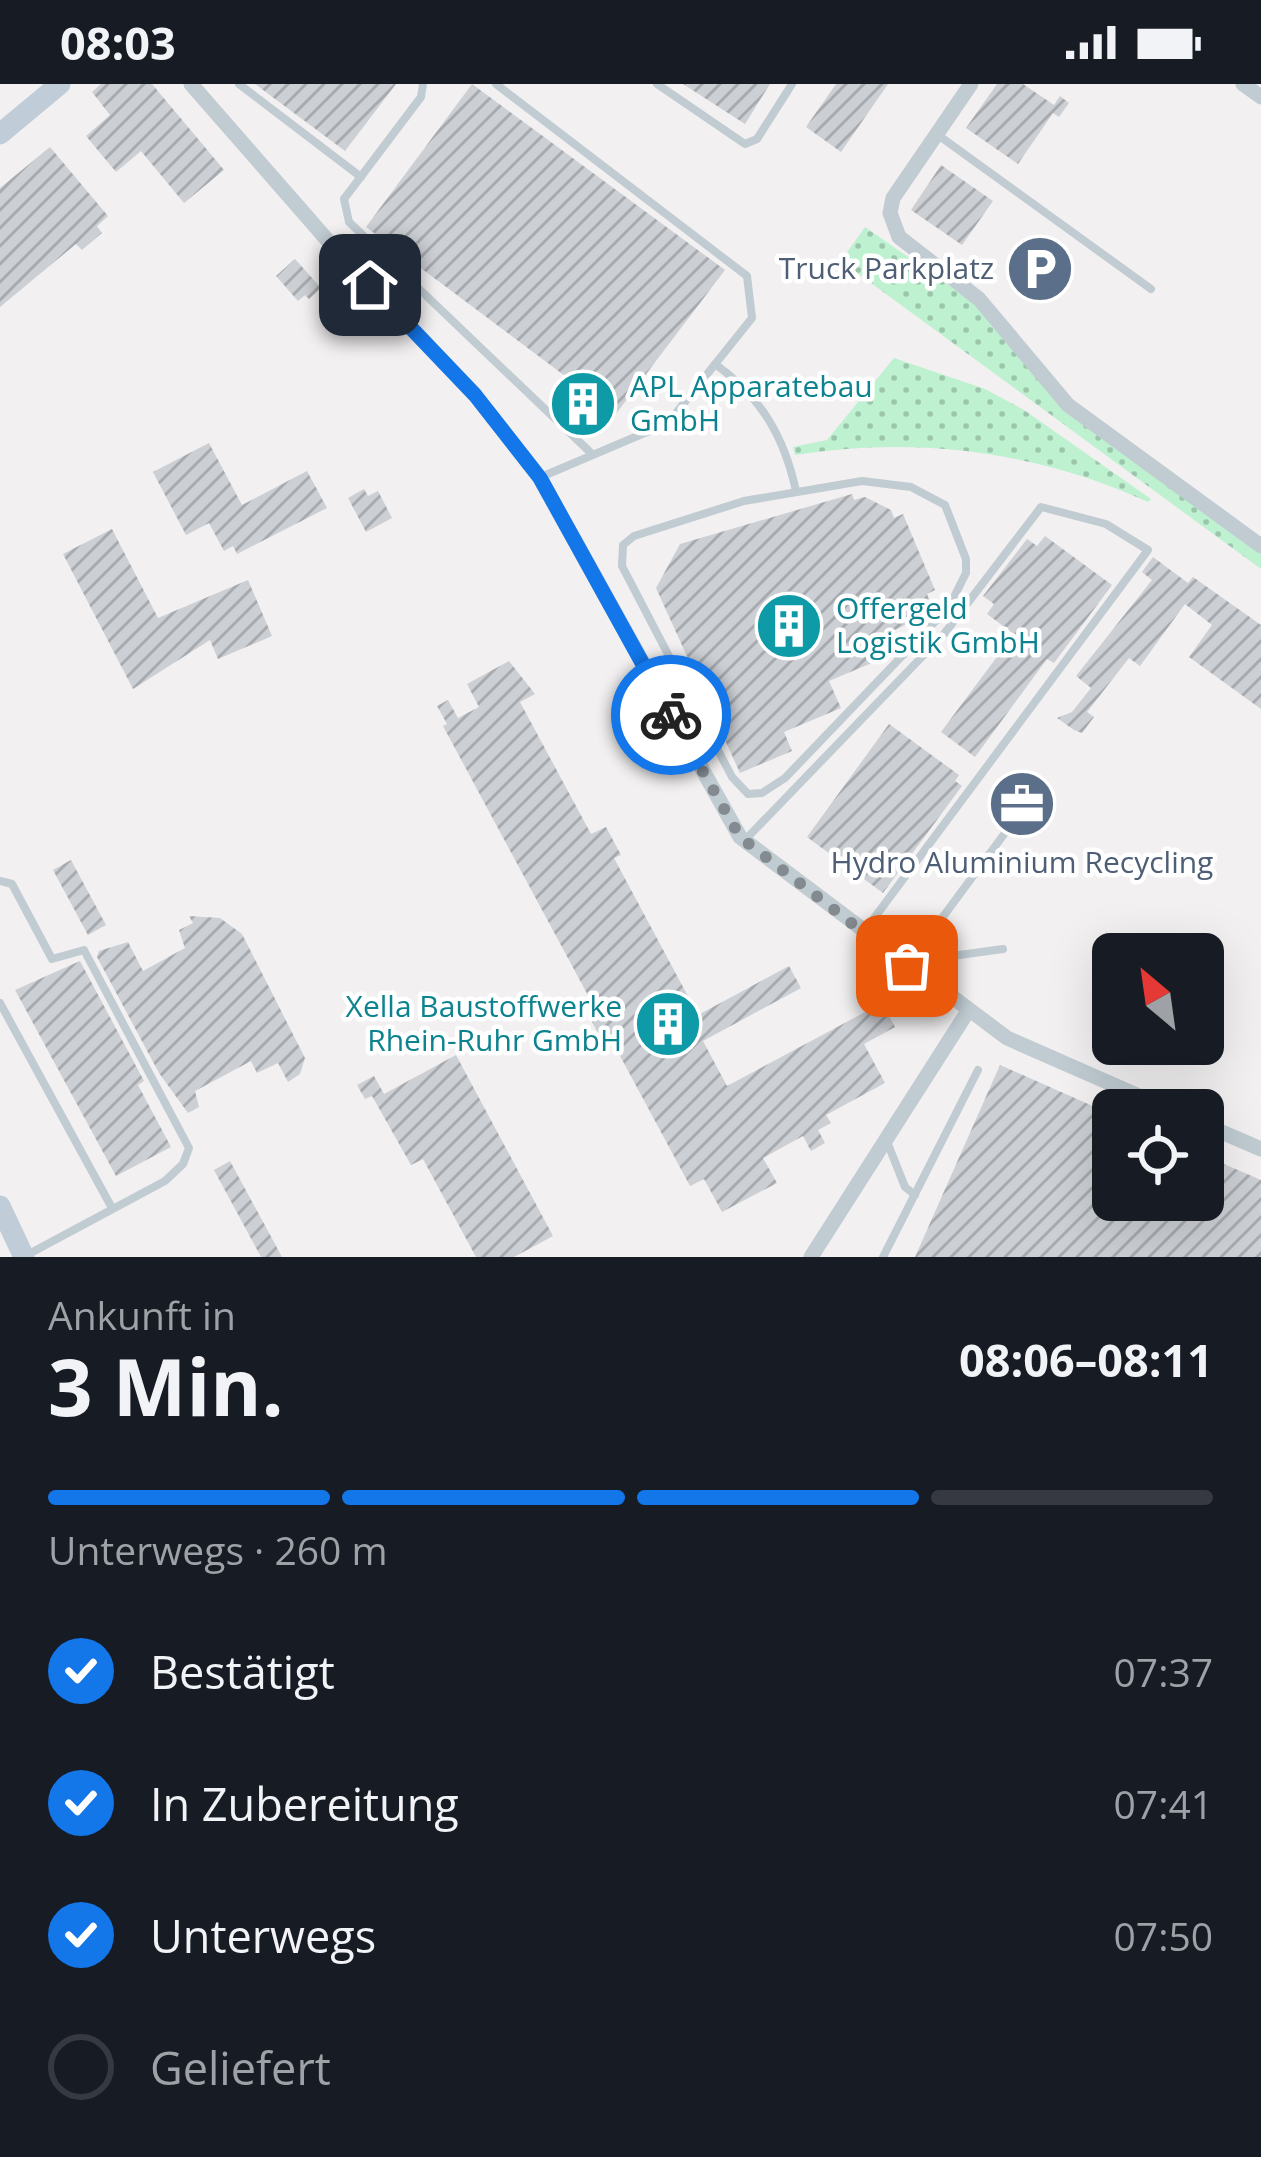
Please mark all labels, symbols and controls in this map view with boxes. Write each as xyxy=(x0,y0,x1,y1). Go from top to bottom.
text: 08:03 xyxy=(60,12,176,73)
pin xyxy=(319,234,421,336)
parking icon: Truck Parkplatz xyxy=(1005,234,1075,304)
place label: Truck Parkplatz xyxy=(779,247,994,288)
icon: home xyxy=(337,252,403,318)
place label: APL Apparatebau GmbH xyxy=(630,365,873,440)
building icon: APL Apparatebau GmbH xyxy=(548,369,618,439)
place label: Offergeld Logistik GmbH xyxy=(836,587,1040,662)
building icon: Offergeld Logistik GmbH xyxy=(754,591,824,661)
courier xyxy=(611,655,731,775)
icon: bike xyxy=(638,682,704,748)
office icon: Hydro Aluminium Recycling xyxy=(987,769,1057,839)
place label: Hydro Aluminium Recycling xyxy=(831,841,1213,882)
pin xyxy=(856,915,958,1017)
icon: bag xyxy=(874,933,940,999)
north arrow xyxy=(1092,933,1224,1065)
map controls xyxy=(1092,933,1224,1221)
place label: Xella Baustoffwerke Rhein-Ruhr GmbH xyxy=(346,985,622,1060)
building icon: Xella Baustoffwerke Rhein-Ruhr GmbH xyxy=(633,989,703,1059)
button: locate xyxy=(1092,1089,1224,1221)
text: Ankunft in xyxy=(48,1288,236,1341)
text: 08:06–08:11 xyxy=(959,1329,1213,1390)
text: 3 Min. xyxy=(48,1333,284,1439)
text: Unterwegs · 260 m xyxy=(48,1523,388,1576)
icon: check xyxy=(48,1638,114,1704)
text: Bestätigt xyxy=(150,1641,335,1702)
text: 07:37 xyxy=(1114,1645,1213,1698)
icon: check xyxy=(48,1770,114,1836)
text: In Zubereitung xyxy=(150,1773,459,1834)
text: 07:41 xyxy=(1114,1777,1213,1830)
icon: check xyxy=(48,1902,114,1968)
text: Unterwegs xyxy=(150,1905,376,1966)
text: 07:50 xyxy=(1114,1909,1213,1962)
text: Geliefert xyxy=(150,2037,331,2098)

